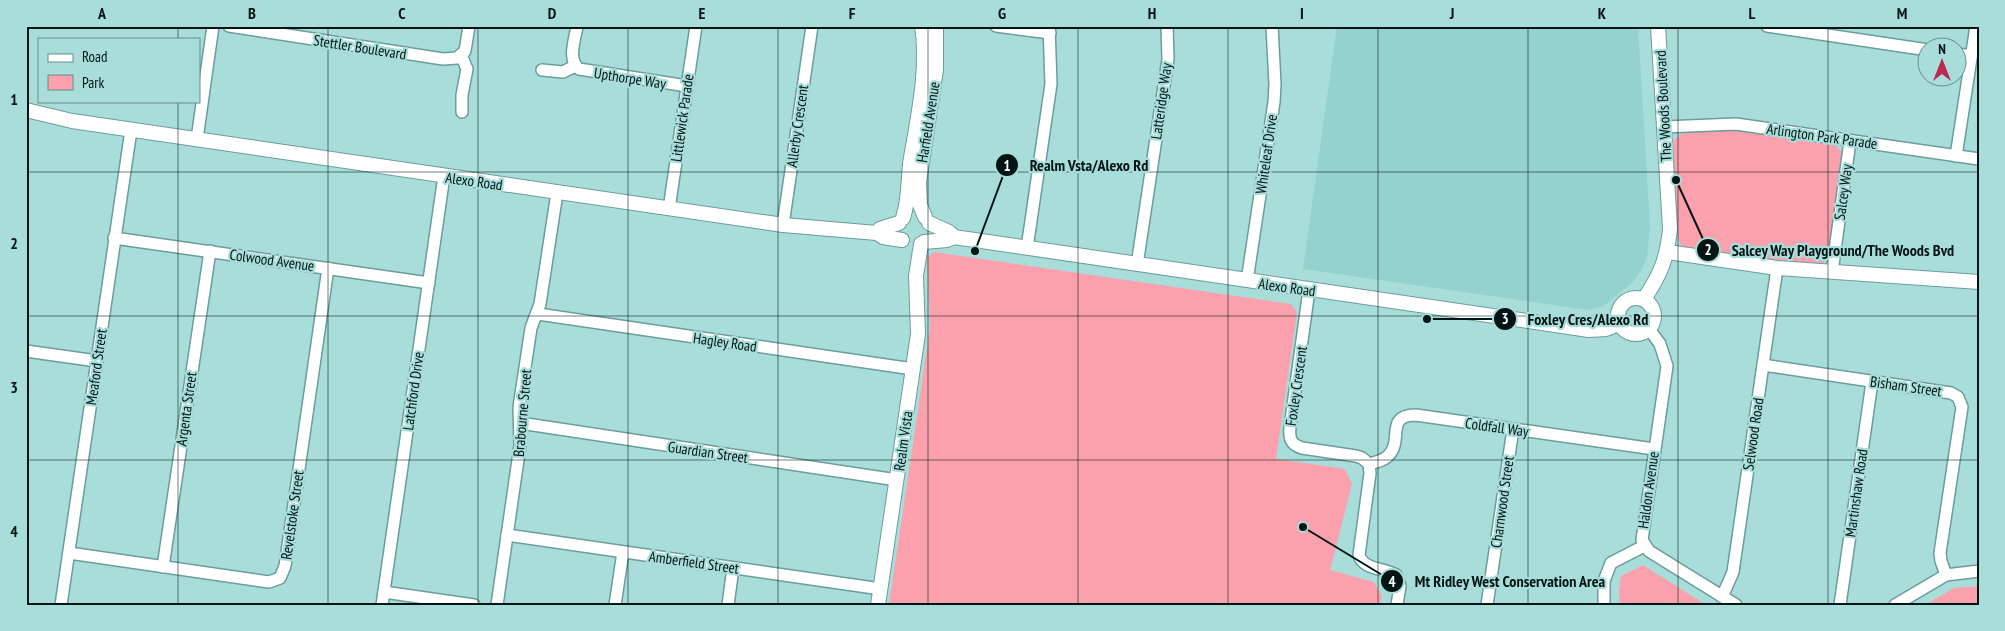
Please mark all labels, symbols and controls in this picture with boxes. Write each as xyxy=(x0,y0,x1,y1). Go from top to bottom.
text: A xyxy=(97,3,107,23)
text: B xyxy=(248,3,256,23)
text: C xyxy=(398,3,406,23)
text: D xyxy=(548,3,557,23)
text: E xyxy=(699,3,706,23)
text: F xyxy=(849,3,856,23)
text: G xyxy=(998,3,1006,23)
text: H xyxy=(1148,3,1156,23)
text: I xyxy=(1300,3,1304,23)
text: J xyxy=(1449,3,1454,23)
text: K xyxy=(1598,3,1607,23)
text: L xyxy=(1749,3,1756,23)
text: M xyxy=(1897,3,1907,23)
street label: Stettler Boulevard xyxy=(312,30,408,64)
legend xyxy=(38,38,200,102)
north arrow xyxy=(1918,38,1968,88)
text: N xyxy=(1938,40,1946,58)
text: Road xyxy=(82,47,108,66)
street label: The Woods Boulevard xyxy=(1651,50,1675,162)
street label: Latteridge Way xyxy=(1146,61,1176,140)
street label: Upthorpe Way xyxy=(593,63,668,93)
text: Park xyxy=(82,73,104,92)
street label: Littlewick Parade xyxy=(666,73,698,163)
street label: Harfield Avenue xyxy=(912,80,944,164)
street label: Allerby Crescent xyxy=(782,83,812,169)
text: 1 xyxy=(10,89,18,109)
street label: Whiteleaf Drive xyxy=(1251,113,1281,195)
street label: Arlington Park Parade xyxy=(1765,119,1879,153)
callout: Realm Vsta/Alexo Rd xyxy=(994,150,1158,181)
text: Realm Vsta/Alexo Rd xyxy=(1030,155,1148,175)
text: 1 xyxy=(1003,156,1011,175)
street label: Salcey Way xyxy=(1830,162,1856,221)
street label: Alexo Road xyxy=(444,168,504,194)
text: 2 xyxy=(10,233,18,253)
callout: Salcey Way Playground/The Woods Bvd xyxy=(1696,235,1965,266)
text: 2 xyxy=(1704,240,1712,259)
text: Salcey Way Playground/The Woods Bvd xyxy=(1732,240,1954,260)
street label: Colwood Avenue xyxy=(228,245,316,275)
street label: Alexo Road xyxy=(1257,274,1317,300)
callout: Foxley Cres/Alexo Rd xyxy=(1493,304,1659,335)
text: 3 xyxy=(1501,309,1509,328)
text: Foxley Cres/Alexo Rd xyxy=(1528,309,1648,329)
street label: Meaford Street xyxy=(81,328,111,406)
street label: Hagley Road xyxy=(692,328,758,356)
street label: Foxley Crescent xyxy=(1281,345,1311,427)
street label: Latchford Drive xyxy=(398,350,428,432)
street label: Brabourne Street xyxy=(509,368,535,458)
street label: Argenta Street xyxy=(171,371,201,447)
street label: Bisham Street xyxy=(1869,372,1943,400)
text: 3 xyxy=(10,377,18,397)
street label: Selwood Road xyxy=(1739,397,1767,471)
street label: Realm Vista xyxy=(889,410,917,472)
street label: Coldfall Way xyxy=(1464,413,1530,441)
street label: Guardian Street xyxy=(667,437,749,467)
street label: Martinshaw Road xyxy=(1840,448,1872,538)
street label: Haldon Avenue xyxy=(1633,450,1663,530)
street label: Charnwood Street xyxy=(1486,455,1518,549)
street label: Revelstoke Street xyxy=(276,469,308,561)
text: 4 xyxy=(10,521,18,541)
street label: Amberfield Street xyxy=(648,546,740,578)
callout: Mt Ridley West Conservation Area xyxy=(1379,566,1616,597)
text: Mt Ridley West Conservation Area xyxy=(1415,571,1606,591)
text: 4 xyxy=(1388,572,1396,591)

